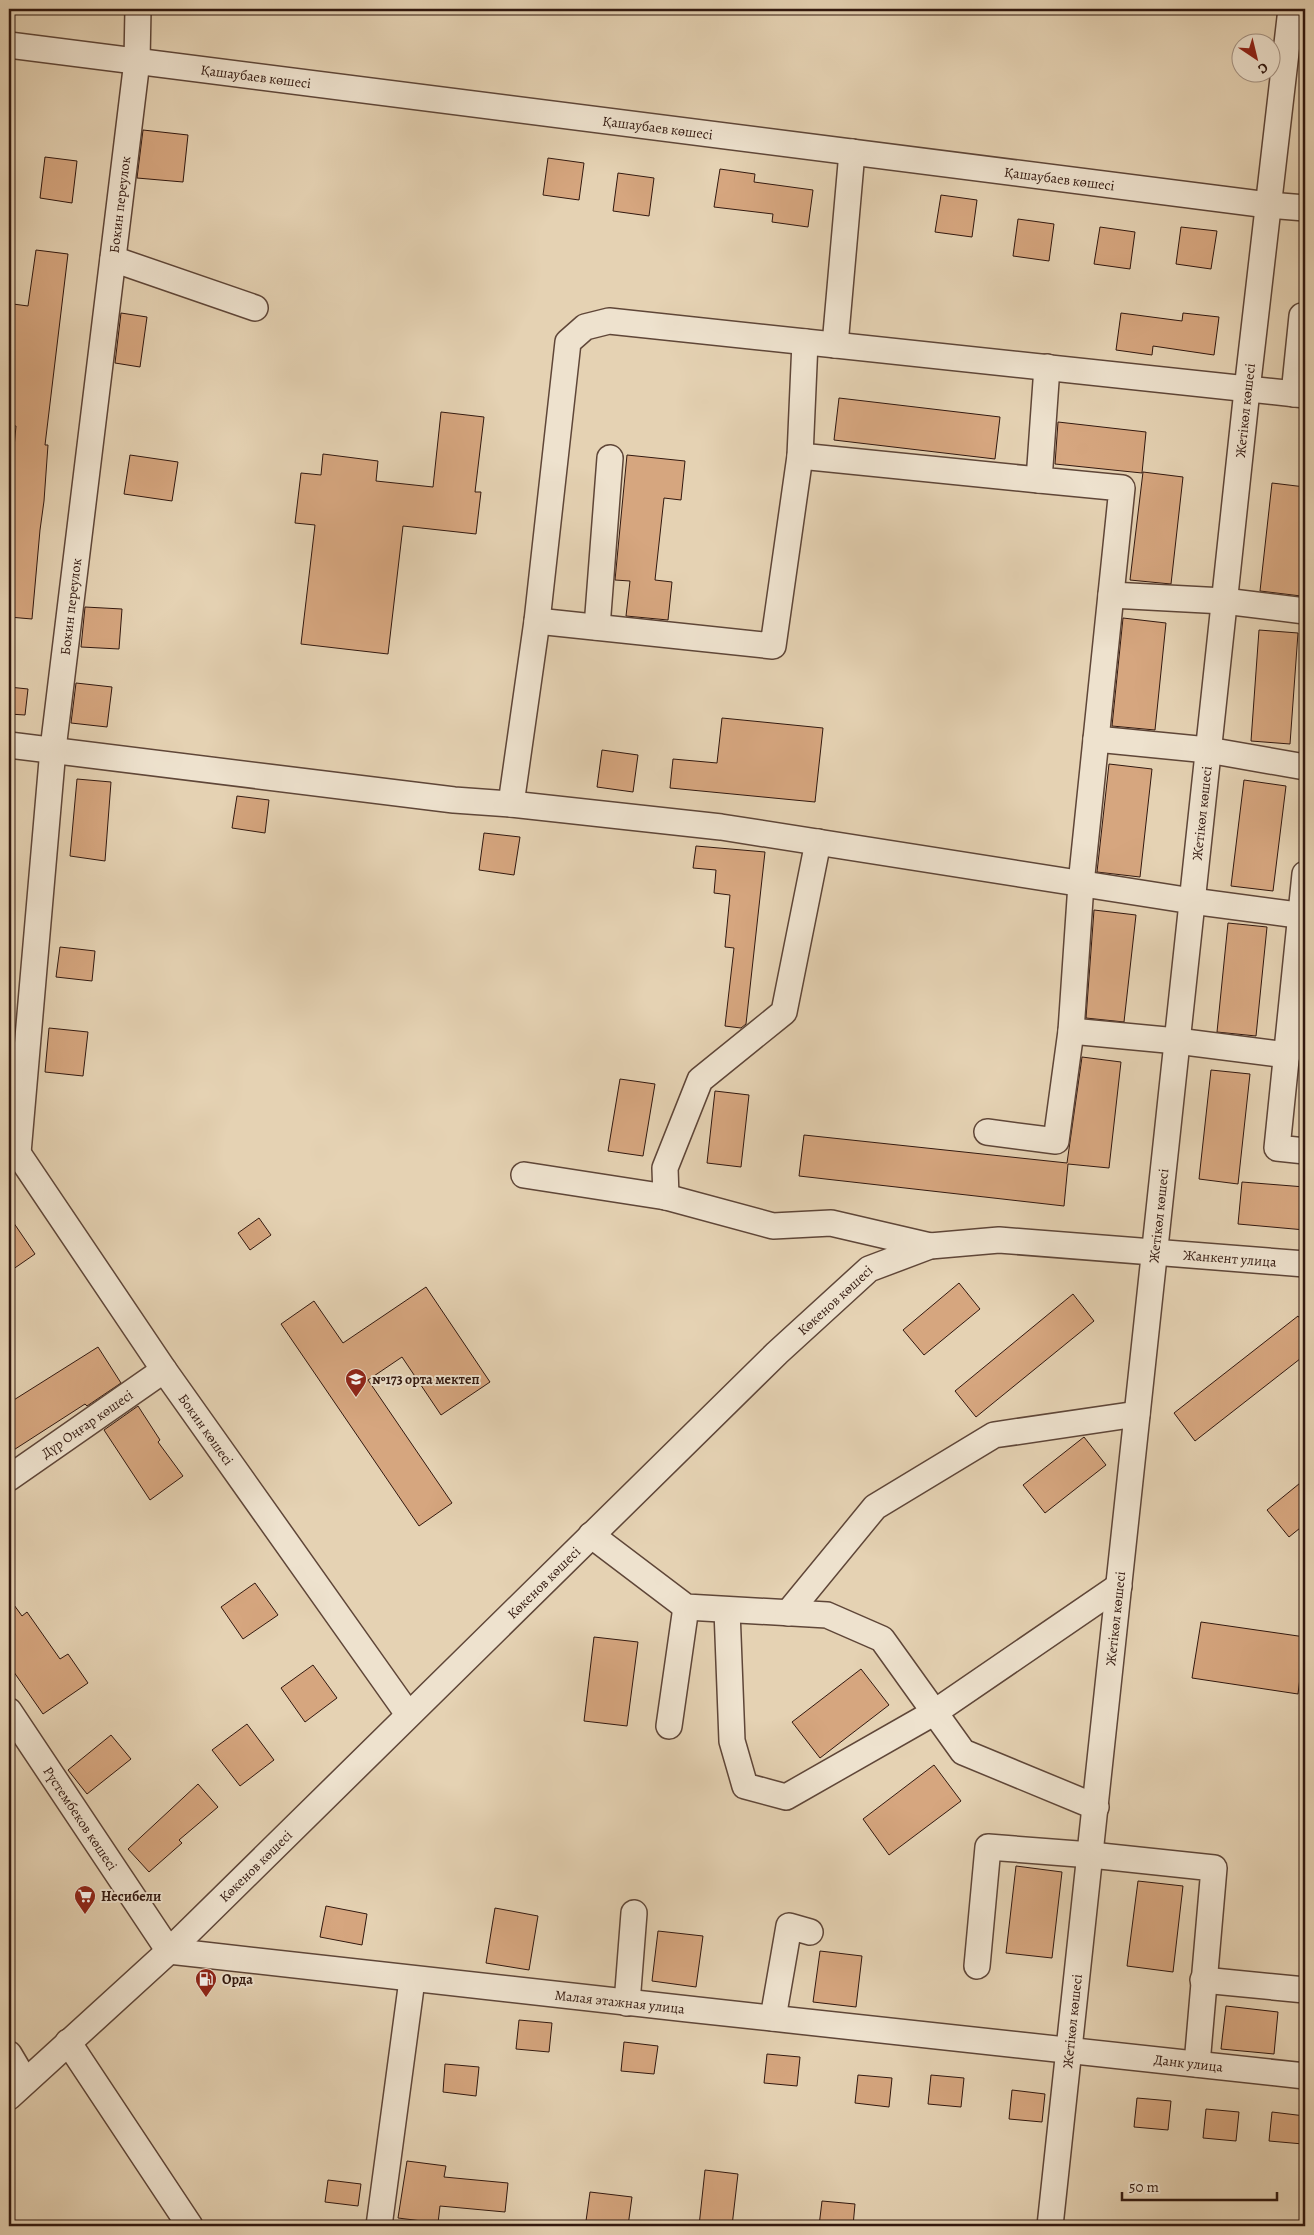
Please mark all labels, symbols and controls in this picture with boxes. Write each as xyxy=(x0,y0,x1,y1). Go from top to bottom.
north arrow xyxy=(1232,32,1282,82)
text: С xyxy=(1254,58,1272,79)
street label: Қашаубаев көшесі xyxy=(200,60,312,93)
street label: Қашаубаев көшесі xyxy=(601,111,714,144)
street label: Бокин переулок xyxy=(104,155,135,254)
street label: Қашаубаев көшесі xyxy=(1003,162,1116,195)
street label: Жетікөл көшесі xyxy=(1230,362,1260,459)
street label: Бокин переулок xyxy=(55,557,86,656)
street label: Жетікөл көшесі xyxy=(1187,765,1216,861)
street label: Жетікөл көшесі xyxy=(1144,1168,1173,1264)
street label: Жанкент улица xyxy=(1182,1245,1278,1271)
street label: Көкенов көшесі xyxy=(793,1261,877,1339)
school or university icon: №173 орта мектеп xyxy=(344,1367,368,1398)
place label: №173 орта мектеп xyxy=(372,1370,480,1389)
street label: Дүр Оңғар көшесі xyxy=(37,1385,137,1462)
street label: Бокин көшесі xyxy=(174,1390,238,1469)
street label: Көкенов көшесі xyxy=(503,1542,584,1623)
street label: Жетікөл көшесі xyxy=(1101,1570,1130,1667)
street label: Рүстембеков көшесі xyxy=(39,1763,122,1874)
street label: Көкенов көшесі xyxy=(215,1826,296,1906)
supermarket icon: Несибели xyxy=(73,1884,97,1915)
place label: Несибели xyxy=(101,1887,161,1906)
fuel station icon: Орда xyxy=(194,1967,218,1998)
place label: Орда xyxy=(222,1970,253,1989)
street label: Жетікөл көшесі xyxy=(1057,1973,1086,2069)
street label: Малая этажная улица xyxy=(554,1985,686,2018)
street label: Данк улица xyxy=(1153,2050,1225,2076)
scale bar xyxy=(1122,2170,1276,2202)
text: 50 m xyxy=(1129,2177,1159,2197)

